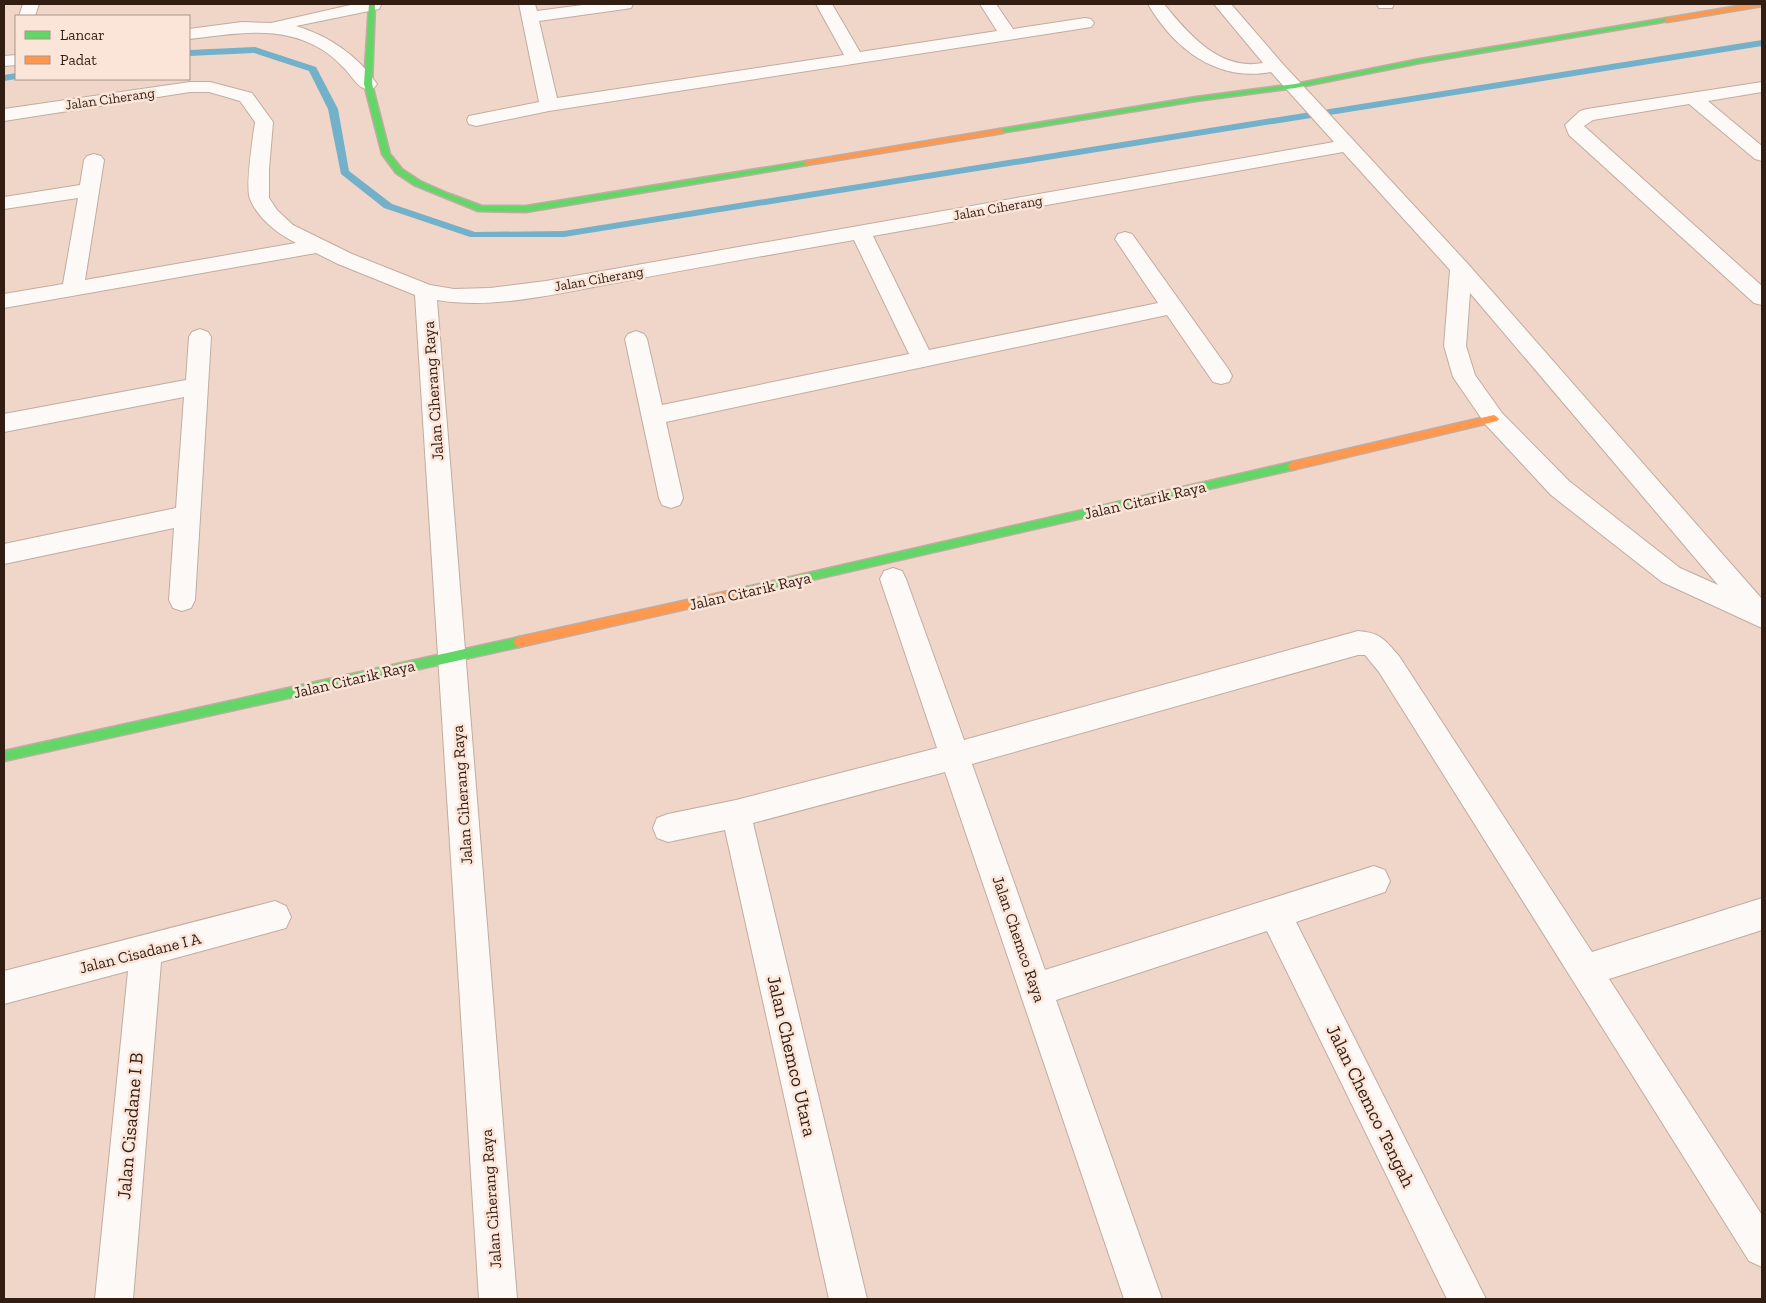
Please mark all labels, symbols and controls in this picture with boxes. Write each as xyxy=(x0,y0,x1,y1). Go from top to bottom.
legend xyxy=(15,15,190,80)
text: Lancar xyxy=(60,26,105,44)
text: Padat xyxy=(60,51,97,69)
street label: Jalan Ciherang xyxy=(64,84,156,114)
street label: Jalan Ciherang xyxy=(952,192,1044,224)
street label: Jalan Ciherang xyxy=(553,263,645,295)
street label: Jalan Ciherang Raya xyxy=(419,320,447,461)
street label: Jalan Citarik Raya xyxy=(1082,477,1208,523)
street label: Jalan Citarik Raya xyxy=(687,568,813,614)
street label: Jalan Citarik Raya xyxy=(291,656,417,702)
street label: Jalan Ciherang Raya xyxy=(448,724,476,865)
street label: Jalan Chemco Raya xyxy=(988,873,1050,1005)
street label: Jalan Cisadane I A xyxy=(77,929,203,977)
street label: Jalan Chemco Utara xyxy=(762,973,822,1139)
street label: Jalan Chemco Tengah xyxy=(1322,1021,1421,1191)
street label: Jalan Cisadane I B xyxy=(112,1052,148,1200)
street label: Jalan Ciherang Raya xyxy=(477,1128,505,1269)

